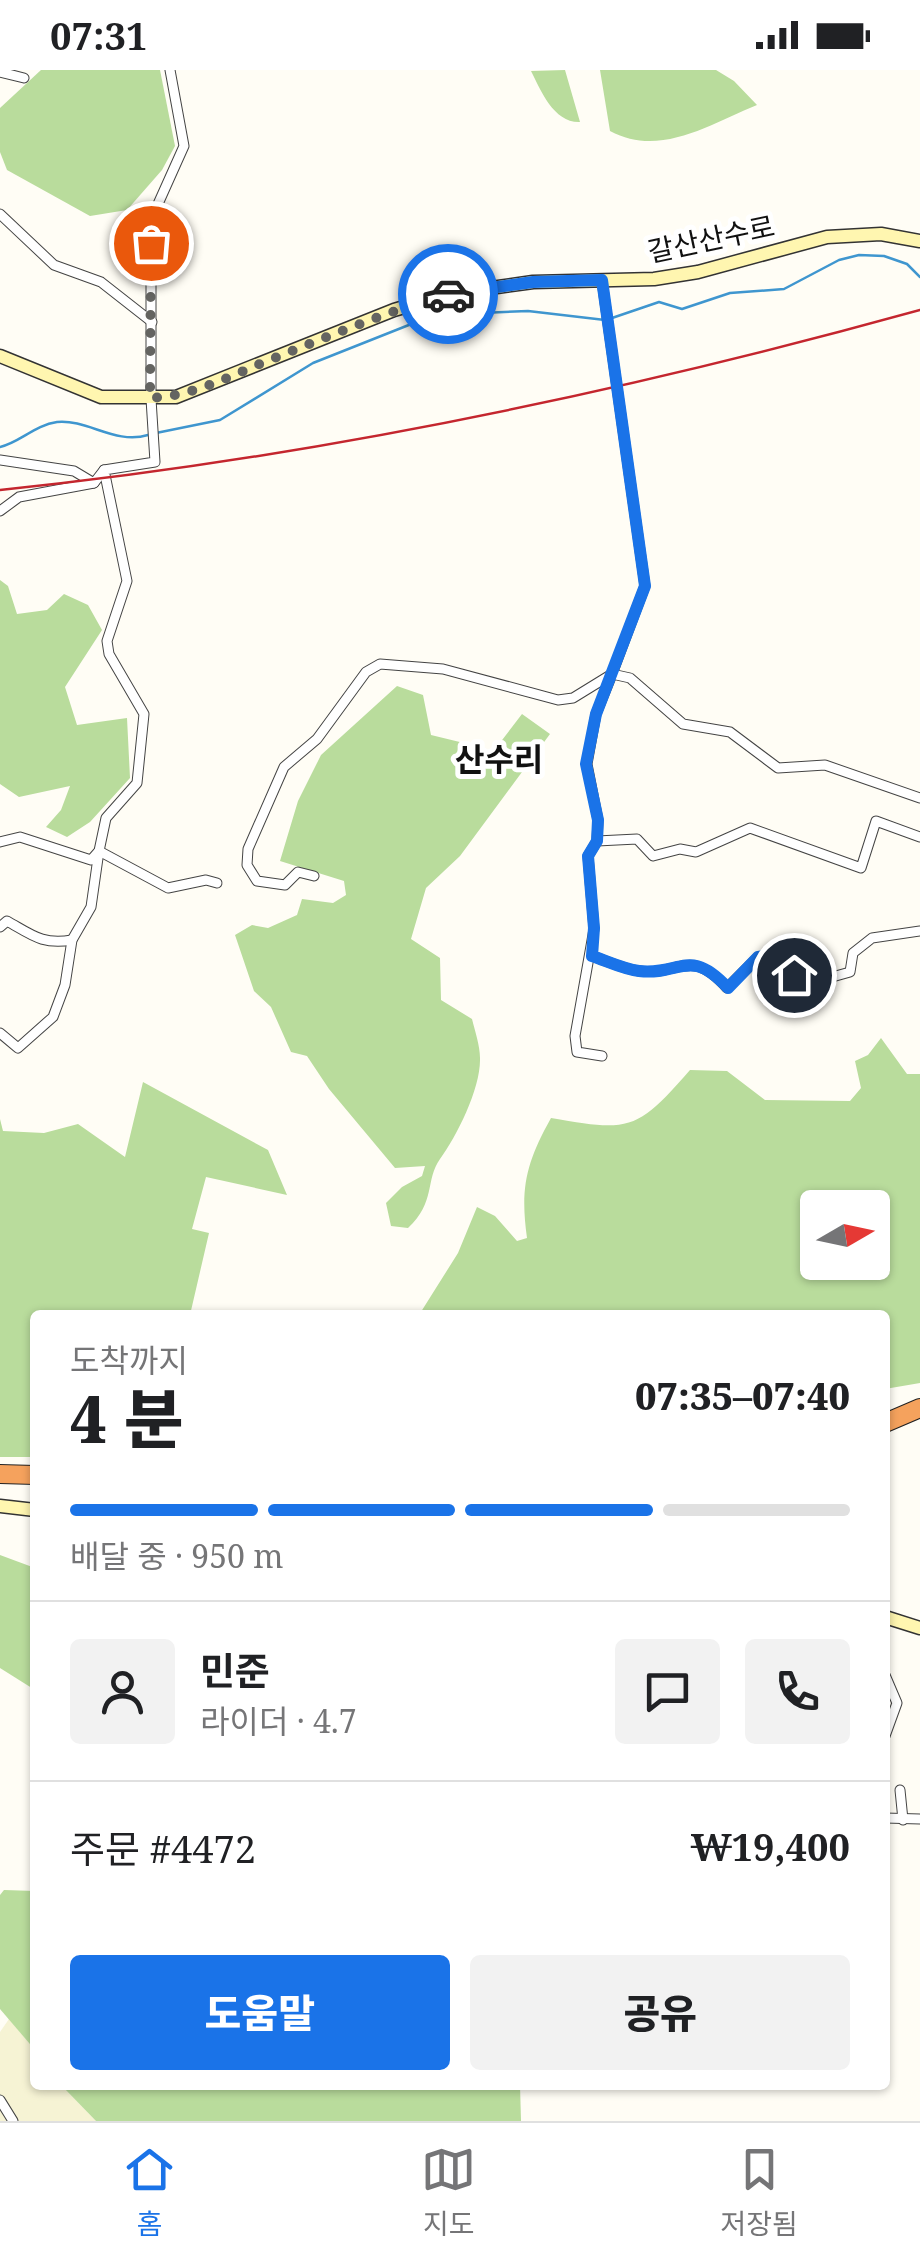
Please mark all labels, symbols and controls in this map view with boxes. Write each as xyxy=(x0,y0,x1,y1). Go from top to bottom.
text: 07:31 xyxy=(50,9,147,61)
pin xyxy=(109,201,194,286)
street label: 갈산산수로 xyxy=(644,206,778,270)
icon: bag xyxy=(124,216,179,271)
courier xyxy=(398,244,498,344)
icon: car xyxy=(421,267,476,322)
district label: 산수리 xyxy=(455,737,543,780)
pin xyxy=(752,933,837,1018)
icon: home xyxy=(767,948,822,1003)
north arrow xyxy=(800,1190,890,1280)
map controls xyxy=(800,1190,890,1280)
text: 도착까지 xyxy=(70,1338,188,1381)
text: 07:35–07:40 xyxy=(635,1369,850,1421)
text: 4 분 xyxy=(70,1374,184,1462)
text: 배달 중 · 950 m xyxy=(70,1534,284,1577)
button: person xyxy=(70,1639,175,1744)
button: chat xyxy=(615,1639,720,1744)
button: phone xyxy=(745,1639,850,1744)
text: 민준 xyxy=(200,1644,270,1696)
text: 라이더 · 4.7 xyxy=(200,1699,357,1742)
text: ₩19,400 xyxy=(691,1820,850,1872)
text: 주문 #4472 xyxy=(70,1822,256,1874)
button: 도움말 xyxy=(70,1955,450,2070)
button: 공유 xyxy=(470,1955,850,2070)
tab: 홈 xyxy=(122,2142,177,2242)
tab: 지도 xyxy=(421,2142,476,2242)
tab: 저장됨 xyxy=(721,2142,798,2242)

